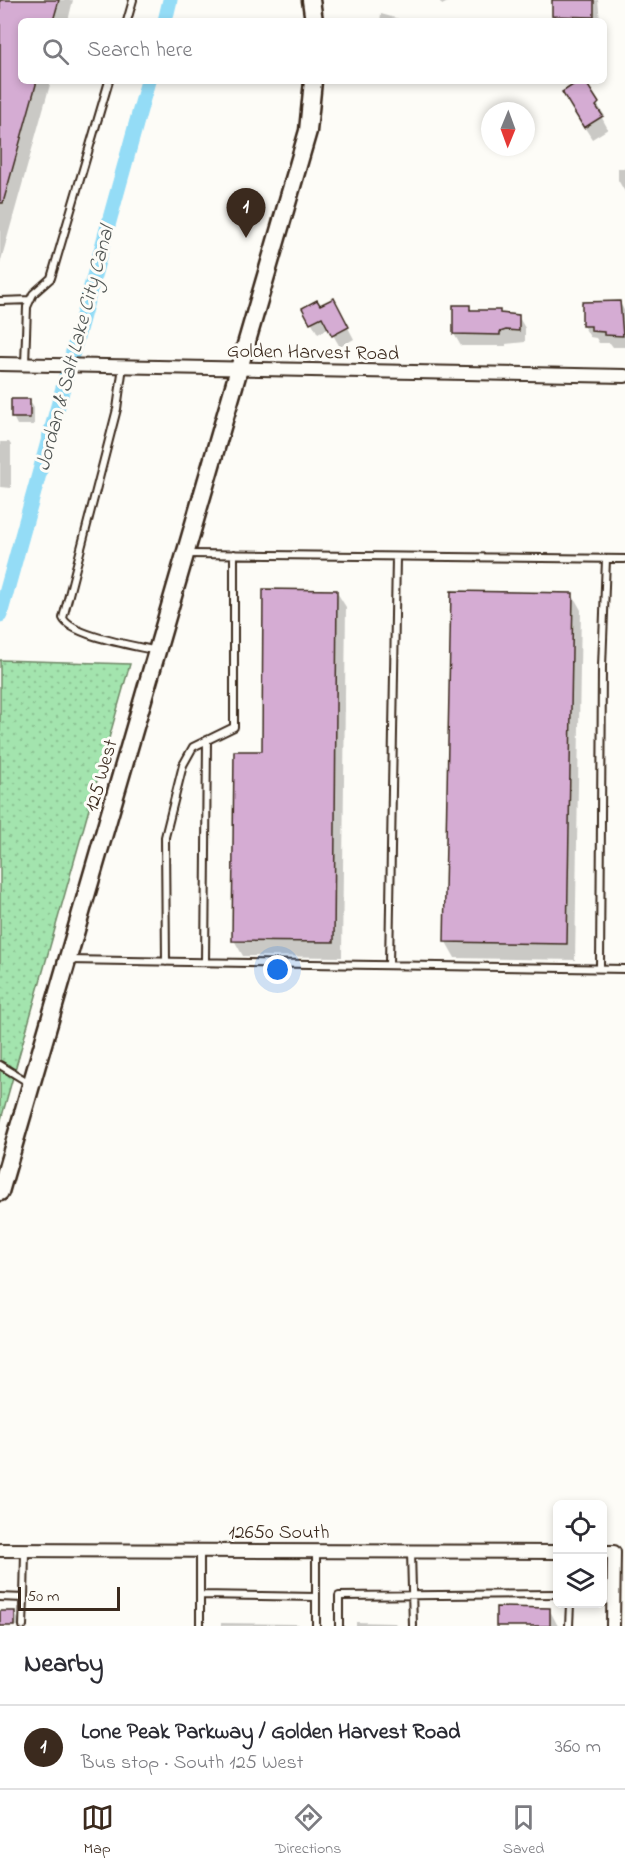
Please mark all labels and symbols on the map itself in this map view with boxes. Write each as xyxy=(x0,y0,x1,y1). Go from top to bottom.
north arrow xyxy=(481,102,535,156)
pin: 1 xyxy=(226,188,266,238)
water label: Jordan & Salt Lake City Canal xyxy=(29,220,124,474)
street label: Golden Harvest Road xyxy=(227,338,399,369)
street label: 125 West xyxy=(78,736,127,815)
your location xyxy=(263,955,292,984)
street label: 12650 South xyxy=(228,1519,330,1548)
scale bar xyxy=(18,1584,120,1612)

